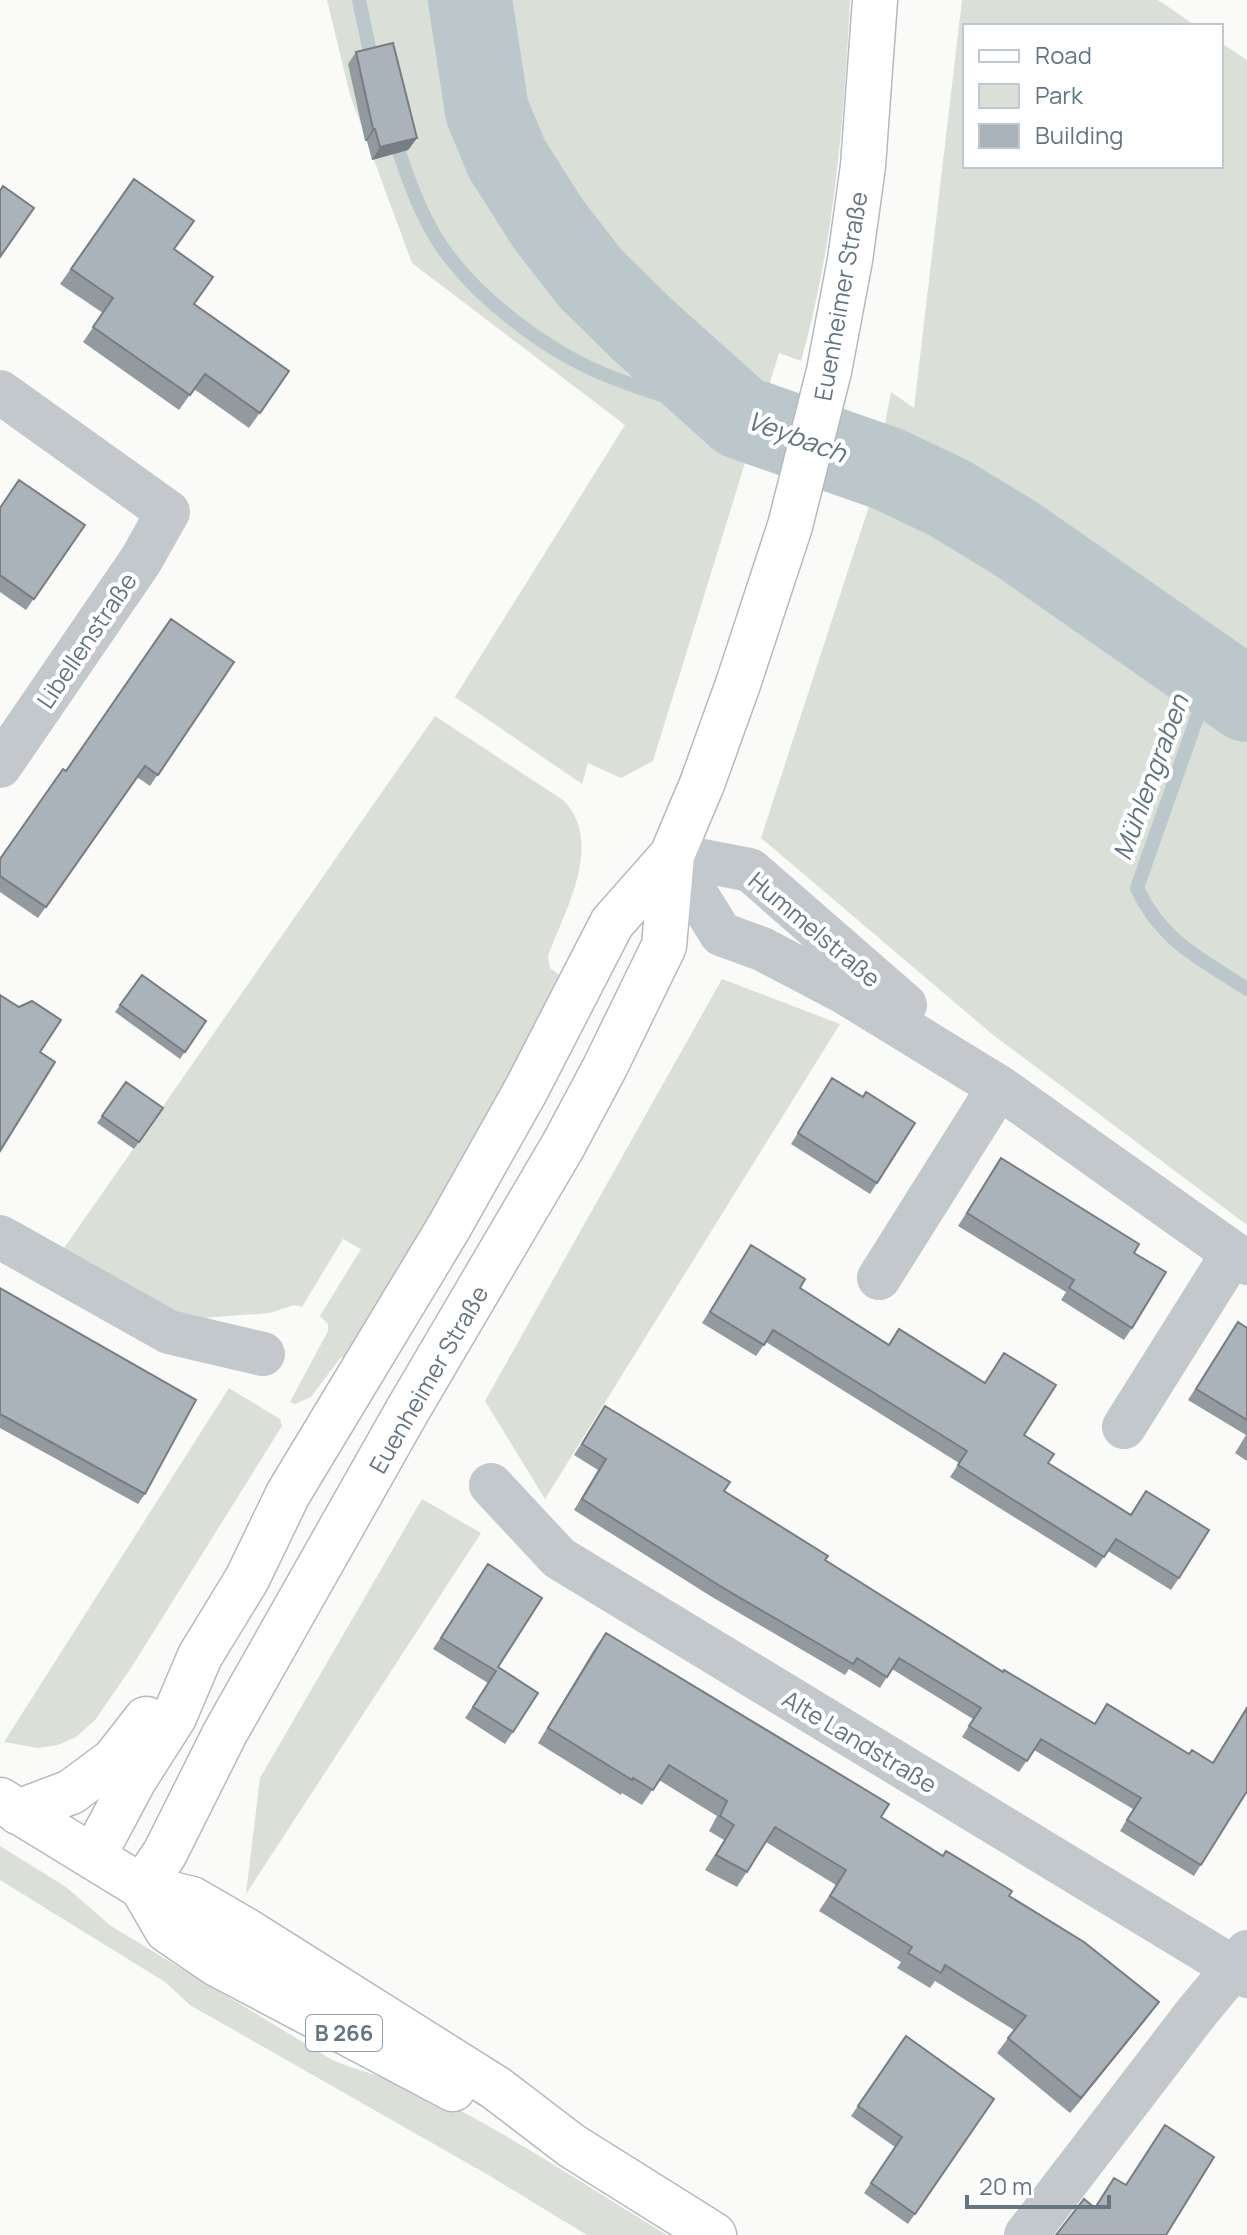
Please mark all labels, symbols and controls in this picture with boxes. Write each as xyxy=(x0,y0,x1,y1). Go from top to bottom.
legend xyxy=(963,24,1223,168)
text: Road xyxy=(1035,38,1092,71)
text: Park xyxy=(1035,78,1084,111)
text: Building xyxy=(1035,118,1123,151)
street label: Euenheimer Straße xyxy=(805,189,875,403)
water label: Veybach xyxy=(743,402,853,471)
street label: Libellenstraße xyxy=(28,566,144,714)
water label: Mühlengraben xyxy=(1103,688,1197,865)
street label: Hummelstraße xyxy=(742,864,888,994)
street label: Euenheimer Straße xyxy=(361,1279,495,1479)
street label: Alte Landstraße xyxy=(777,1682,943,1800)
road number: B 266 xyxy=(306,2015,382,2051)
scale bar xyxy=(967,2159,1109,2209)
text: 20 m xyxy=(979,2169,1032,2202)

